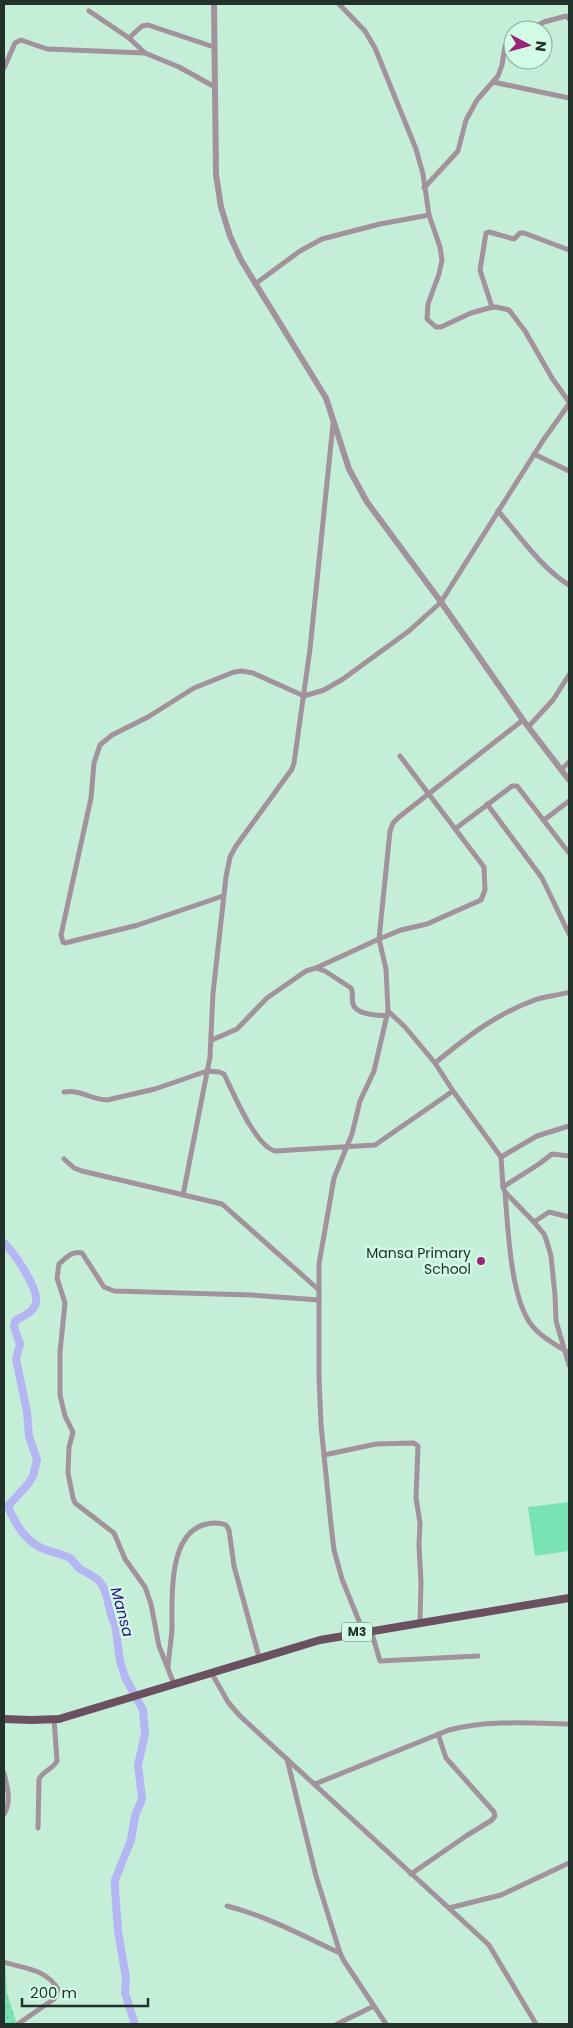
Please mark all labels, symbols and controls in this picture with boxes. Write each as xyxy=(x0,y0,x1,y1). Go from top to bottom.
north arrow xyxy=(503,20,553,70)
text: N xyxy=(530,40,551,53)
place label: Mansa Primary School xyxy=(366,1243,471,1279)
marker: Mansa Primary School xyxy=(475,1255,487,1267)
water label: Mansa xyxy=(106,1585,139,1639)
road number: M3 xyxy=(342,1622,372,1641)
scale bar xyxy=(22,1976,149,2008)
text: 200 m xyxy=(30,1982,77,2003)

